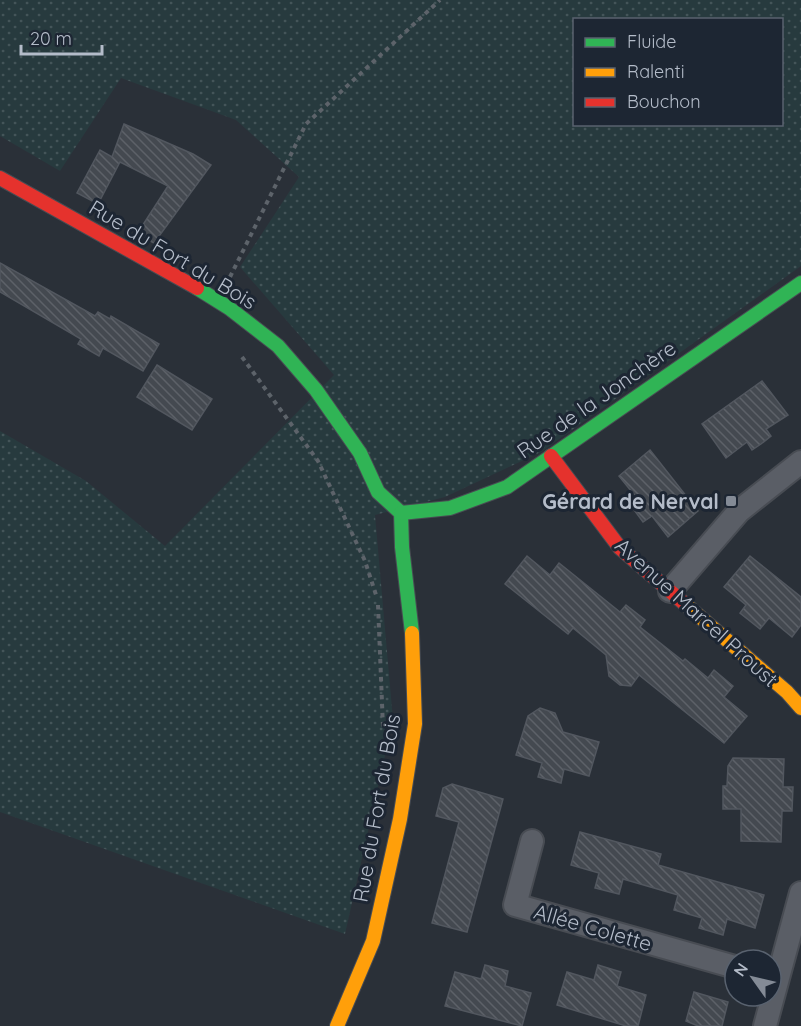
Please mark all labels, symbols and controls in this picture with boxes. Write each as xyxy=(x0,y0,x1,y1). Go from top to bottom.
scale bar xyxy=(21,18,102,56)
legend xyxy=(573,18,783,126)
text: 20 m xyxy=(30,27,72,50)
text: Fluide xyxy=(627,30,676,53)
text: Ralenti xyxy=(627,60,685,83)
text: Bouchon xyxy=(627,90,701,113)
street label: Rue du Fort du Bois xyxy=(85,194,261,314)
street label: Rue de la Jonchère xyxy=(512,334,680,464)
place label: Gérard de Nerval xyxy=(542,488,719,514)
marker: Gérard de Nerval xyxy=(724,494,738,508)
street label: Avenue Marcel Proust xyxy=(610,532,784,692)
street label: Rue du Fort du Bois xyxy=(347,712,405,904)
street label: Allée Colette xyxy=(531,898,655,956)
north arrow xyxy=(723,948,783,1008)
text: N xyxy=(729,959,752,980)

